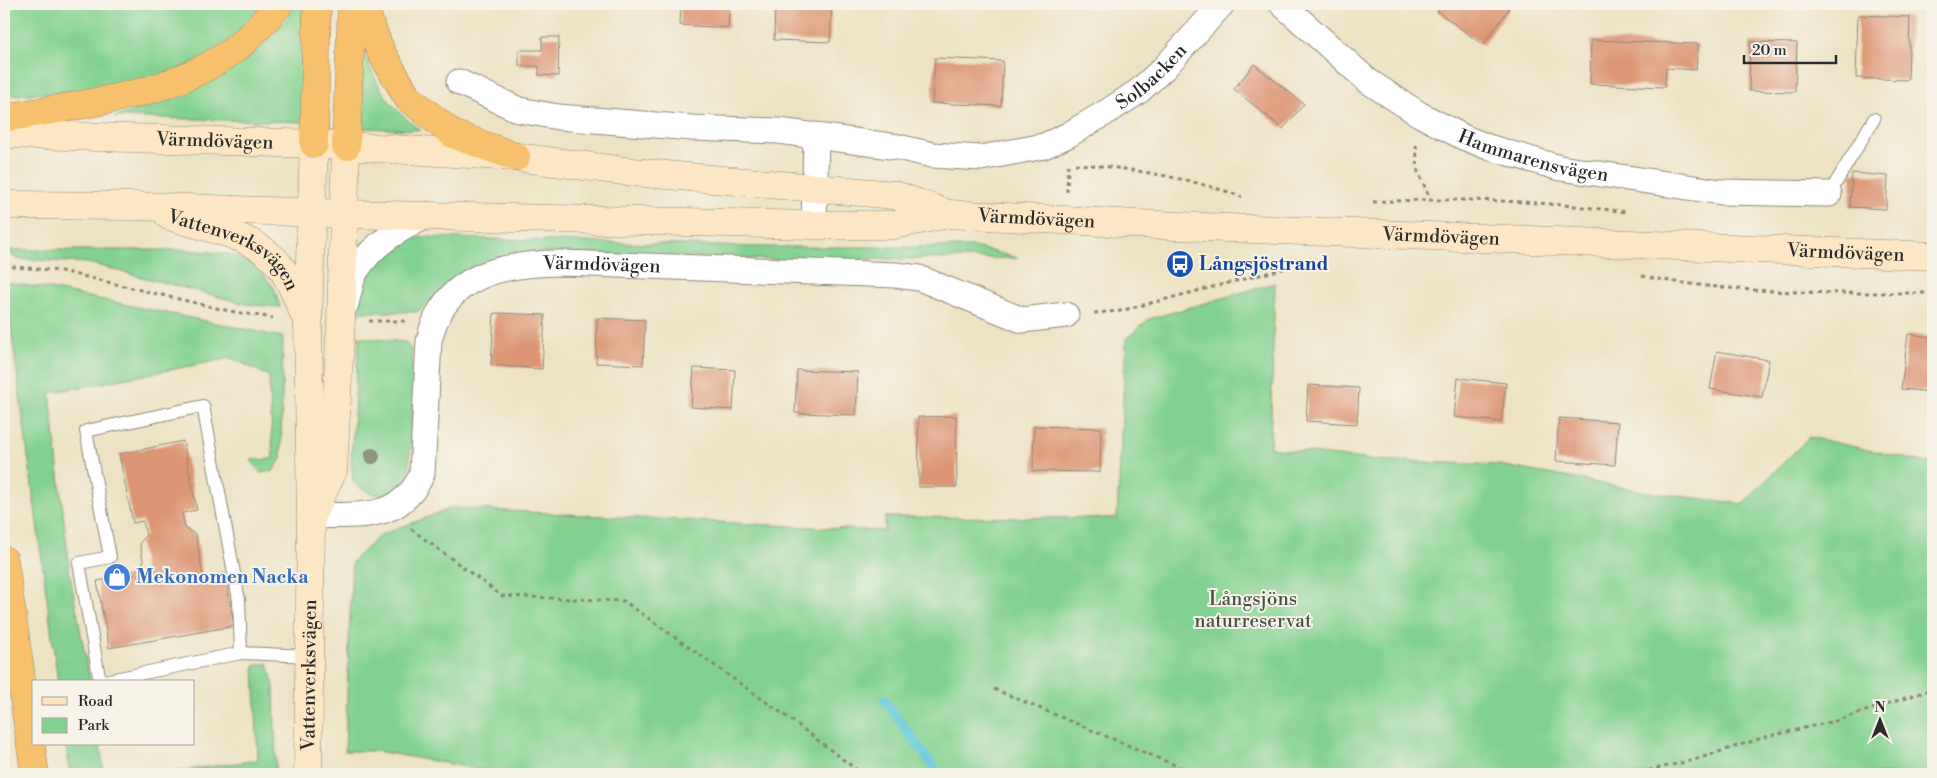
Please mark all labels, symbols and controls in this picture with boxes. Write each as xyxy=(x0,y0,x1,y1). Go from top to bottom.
scale bar xyxy=(1744,32,1837,64)
street label: Solbacken xyxy=(1111,39,1192,115)
text: 20 m xyxy=(1752,41,1787,60)
street label: Hammarensvägen xyxy=(1454,124,1610,187)
street label: Värmdövägen xyxy=(155,127,274,155)
street label: Vattenverksvägen xyxy=(164,204,304,295)
street label: Värmdövägen xyxy=(976,204,1096,234)
street label: Värmdövägen xyxy=(1381,222,1500,251)
street label: Värmdövägen xyxy=(1786,238,1905,267)
bus stop icon: Långsjöstrand xyxy=(1165,249,1195,279)
street label: Värmdövägen xyxy=(542,251,661,279)
place label: Långsjöstrand xyxy=(1199,252,1329,276)
shop icon: Mekonomen Nacka xyxy=(102,562,132,592)
place label: Mekonomen Nacka xyxy=(136,565,309,589)
park label: Långsjöns naturreservat xyxy=(1194,587,1312,633)
street label: Vattenverksvägen xyxy=(296,599,322,752)
legend xyxy=(32,680,195,746)
text: Road xyxy=(78,692,113,711)
north arrow xyxy=(1854,696,1904,746)
text: N xyxy=(1874,699,1886,717)
text: Park xyxy=(78,716,110,735)

